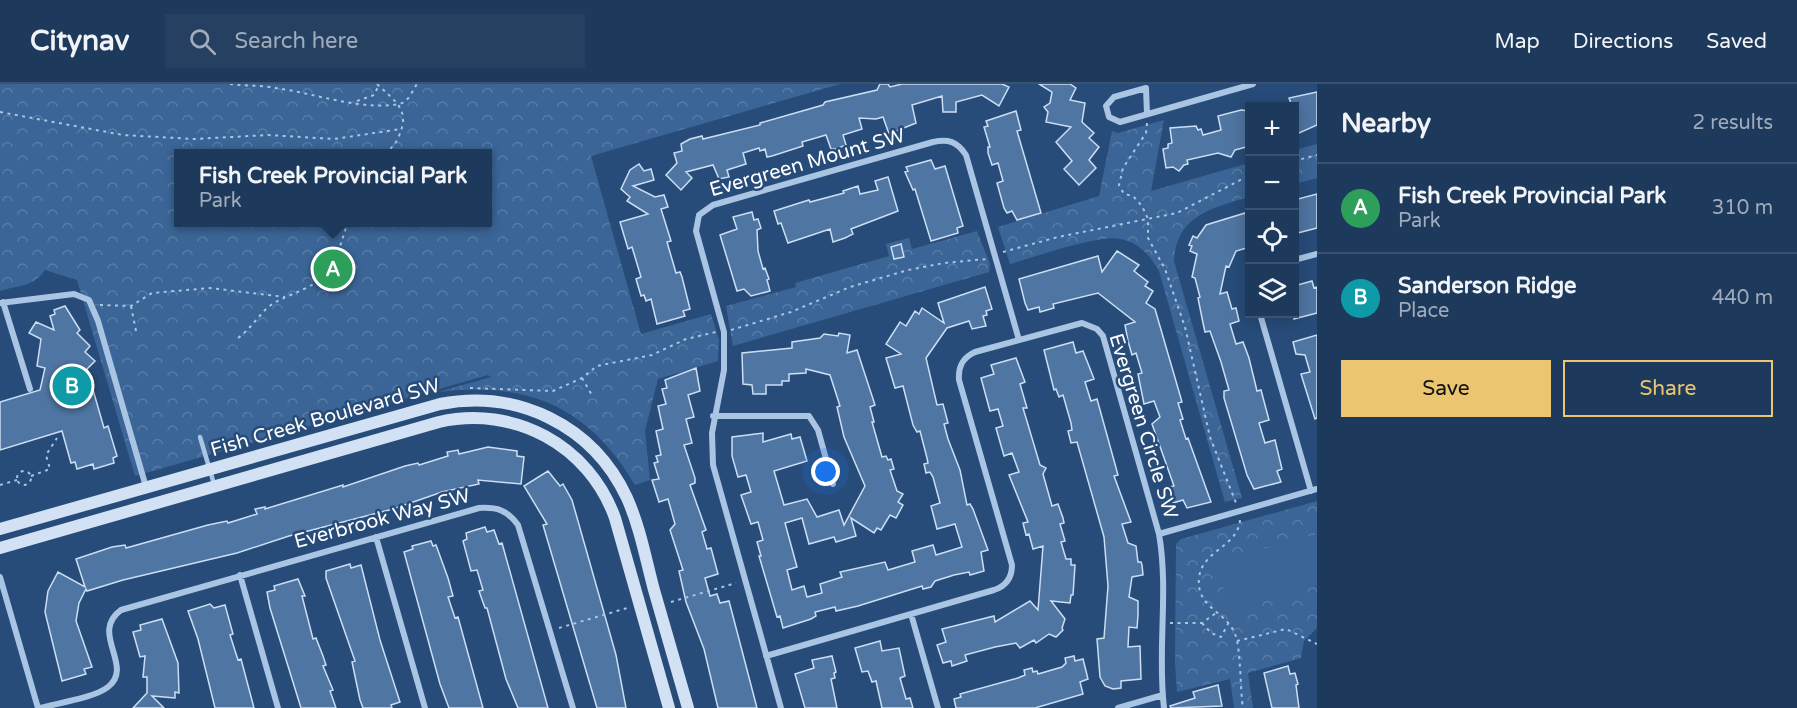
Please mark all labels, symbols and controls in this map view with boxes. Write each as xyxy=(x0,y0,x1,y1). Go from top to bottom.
search box xyxy=(165,14,585,68)
text: Citynav xyxy=(30,24,129,58)
icon: search xyxy=(186,25,219,58)
text: Search here xyxy=(234,28,358,54)
text: Map xyxy=(1494,29,1540,54)
text: Directions xyxy=(1573,29,1673,54)
text: Saved xyxy=(1706,29,1767,54)
map controls xyxy=(1245,102,1299,318)
button: + xyxy=(1245,102,1299,156)
text: Nearby xyxy=(1341,108,1431,139)
text: 2 results xyxy=(1693,111,1773,135)
street label: Evergreen Mount SW xyxy=(707,124,908,202)
popup xyxy=(174,149,492,227)
button: − xyxy=(1245,156,1299,210)
text: Fish Creek Provincial Park xyxy=(199,163,467,189)
text: Fish Creek Provincial Park xyxy=(1398,183,1666,209)
text: Park xyxy=(199,189,242,213)
text: A xyxy=(1353,196,1368,220)
text: 310 m xyxy=(1712,196,1773,220)
text: Park xyxy=(1398,209,1441,233)
button: locate xyxy=(1245,210,1299,264)
pin: A xyxy=(314,246,352,291)
button: layers xyxy=(1245,264,1299,318)
text: Sanderson Ridge xyxy=(1398,273,1577,299)
text: B xyxy=(1354,286,1367,310)
text: 440 m xyxy=(1712,286,1773,310)
text: Place xyxy=(1398,299,1449,323)
street label: Evergreen Circle SW xyxy=(1103,331,1183,522)
button: Save xyxy=(1341,360,1551,417)
button: Share xyxy=(1563,360,1773,417)
pin: B xyxy=(52,364,92,408)
street label: Fish Creek Boulevard SW xyxy=(208,374,443,462)
your location xyxy=(811,457,840,486)
street label: Everbrook Way SW xyxy=(292,484,473,554)

